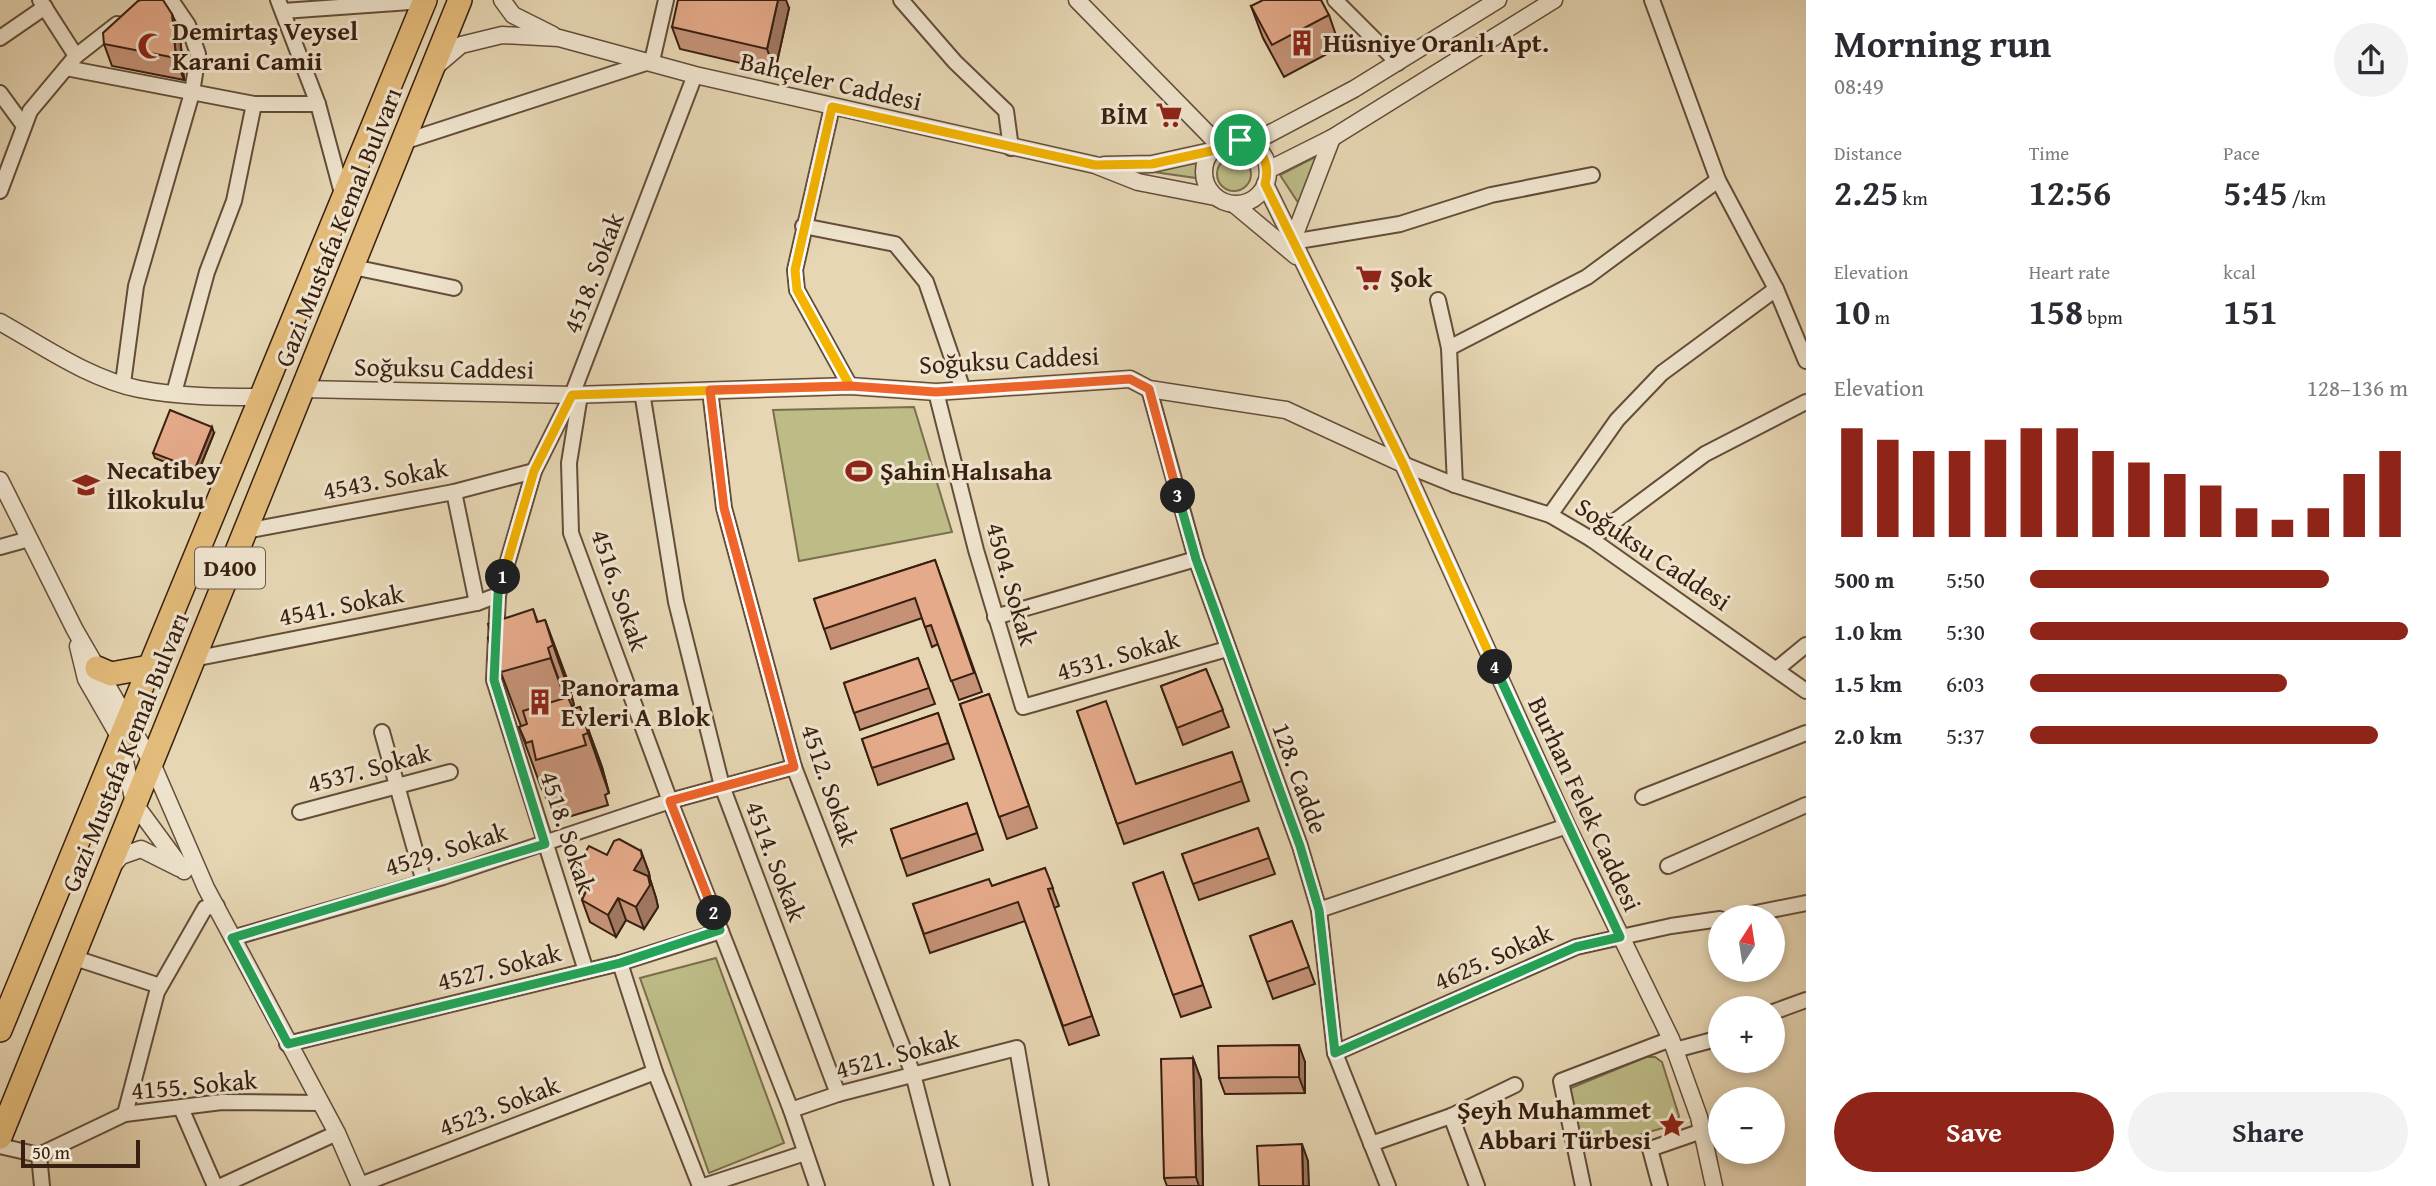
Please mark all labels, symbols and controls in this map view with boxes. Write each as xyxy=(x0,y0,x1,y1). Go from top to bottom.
place label: Demirtaş Veysel Karani Camii xyxy=(172,11,358,80)
text: Morning run xyxy=(1834,15,2051,71)
place label: Hüsniye Oranlı Apt. xyxy=(1323,23,1549,62)
button: share xyxy=(2334,23,2408,97)
building icon: Hüsniye Oranlı Apt. xyxy=(1287,28,1317,58)
mosque icon: Demirtaş Veysel Karani Camii xyxy=(136,31,166,61)
street label: Bahçeler Caddesi xyxy=(736,41,926,120)
text: 08:49 xyxy=(1834,69,1884,102)
street label: Gazi Mustafa Kemal Bulvarı xyxy=(264,81,412,373)
place label: BİM xyxy=(1101,95,1148,134)
supermarket icon: BİM xyxy=(1154,100,1184,130)
pin xyxy=(1210,110,1270,170)
icon: arrive xyxy=(1221,121,1259,159)
text: Distance xyxy=(1834,139,1902,167)
text: Time xyxy=(2029,139,2069,167)
text: Pace xyxy=(2223,139,2260,167)
text: 2.25 xyxy=(1834,167,1898,218)
text: 12:56 xyxy=(2029,167,2111,218)
text: 5:45 xyxy=(2223,167,2288,218)
text: km xyxy=(1898,184,1928,212)
text: /km xyxy=(2288,184,2326,212)
street label: 4518. Sokak xyxy=(552,206,634,339)
place label: Şok xyxy=(1390,258,1432,297)
text: Elevation xyxy=(1834,258,1908,286)
text: Heart rate xyxy=(2029,258,2110,286)
text: kcal xyxy=(2223,258,2256,286)
supermarket icon: Şok xyxy=(1354,263,1384,293)
text: 10 xyxy=(1834,286,1870,337)
text: 158 xyxy=(2029,286,2083,337)
text: 151 xyxy=(2223,286,2278,337)
text: m xyxy=(1870,303,1890,331)
text: bpm xyxy=(2083,303,2123,331)
street label: Soğuksu Caddesi xyxy=(918,335,1100,384)
street label: Soğuksu Caddesi xyxy=(354,346,534,389)
text: Elevation xyxy=(1834,371,1924,404)
text: 128–136 m xyxy=(2307,371,2408,404)
street label: 4543. Sokak xyxy=(319,447,452,510)
place label: Necatibey İlkokulu xyxy=(107,450,221,519)
place label: Şahin Halısaha xyxy=(880,451,1053,490)
sports icon: Şahin Halısaha xyxy=(844,456,874,486)
school or university icon: Necatibey İlkokulu xyxy=(71,470,101,500)
pin: 3 xyxy=(1160,478,1196,514)
text: 3 xyxy=(1173,481,1182,509)
street label: Soğuksu Caddesi xyxy=(1568,487,1739,620)
street label: 4504. Sokak xyxy=(976,518,1049,651)
street label: 4516. Sokak xyxy=(581,524,660,657)
road number: D400 xyxy=(195,548,265,588)
pin: 1 xyxy=(486,560,520,594)
text: 1 xyxy=(498,562,507,590)
text: 500 m xyxy=(1834,563,1895,596)
text: 5:50 xyxy=(1946,563,1985,596)
street label: 4541. Sokak xyxy=(275,573,408,636)
street label: Gazi Mustafa Kemal Bulvarı xyxy=(51,606,199,898)
text: 1.0 km xyxy=(1834,615,1902,648)
text: 5:30 xyxy=(1946,615,1985,648)
street label: 4531. Sokak xyxy=(1052,618,1185,691)
pin: 4 xyxy=(1478,650,1512,684)
text: 4 xyxy=(1490,652,1499,680)
place label: Panorama Evleri A Blok xyxy=(561,667,710,736)
text: 1.5 km xyxy=(1834,667,1902,700)
text: 6:03 xyxy=(1946,667,1985,700)
building icon: Panorama Evleri A Blok xyxy=(525,687,555,717)
street label: Burhan Felek Caddesi xyxy=(1519,690,1652,918)
street label: 128. Cadde xyxy=(1262,717,1339,839)
street label: 4512. Sokak xyxy=(791,719,870,852)
text: 2.0 km xyxy=(1834,719,1902,752)
text: 5:37 xyxy=(1946,719,1985,752)
street label: 4537. Sokak xyxy=(303,732,436,803)
street label: 4518. Sokak xyxy=(530,766,607,899)
street label: 4514. Sokak xyxy=(736,795,818,928)
street label: 4529. Sokak xyxy=(380,811,513,886)
pin: 2 xyxy=(696,895,732,930)
text: 2 xyxy=(709,898,718,926)
north arrow xyxy=(1708,905,1785,982)
map controls xyxy=(1708,905,1785,1164)
street label: 4625. Sokak xyxy=(1427,913,1559,1000)
street label: 4527. Sokak xyxy=(433,932,566,1001)
button: + xyxy=(1708,996,1785,1073)
street label: 4521. Sokak xyxy=(831,1018,964,1089)
street label: 4155. Sokak xyxy=(129,1059,260,1109)
street label: 4523. Sokak xyxy=(433,1064,566,1146)
button: − xyxy=(1708,1087,1785,1164)
place label: Şeyh Muhammet Abbari Türbesi xyxy=(1457,1090,1651,1159)
button: Save xyxy=(1834,1092,2114,1172)
button: Share xyxy=(2128,1092,2408,1172)
place icon: Şeyh Muhammet Abbari Türbesi xyxy=(1657,1110,1687,1140)
scale bar xyxy=(21,1137,140,1169)
text: 50 m xyxy=(32,1138,70,1166)

